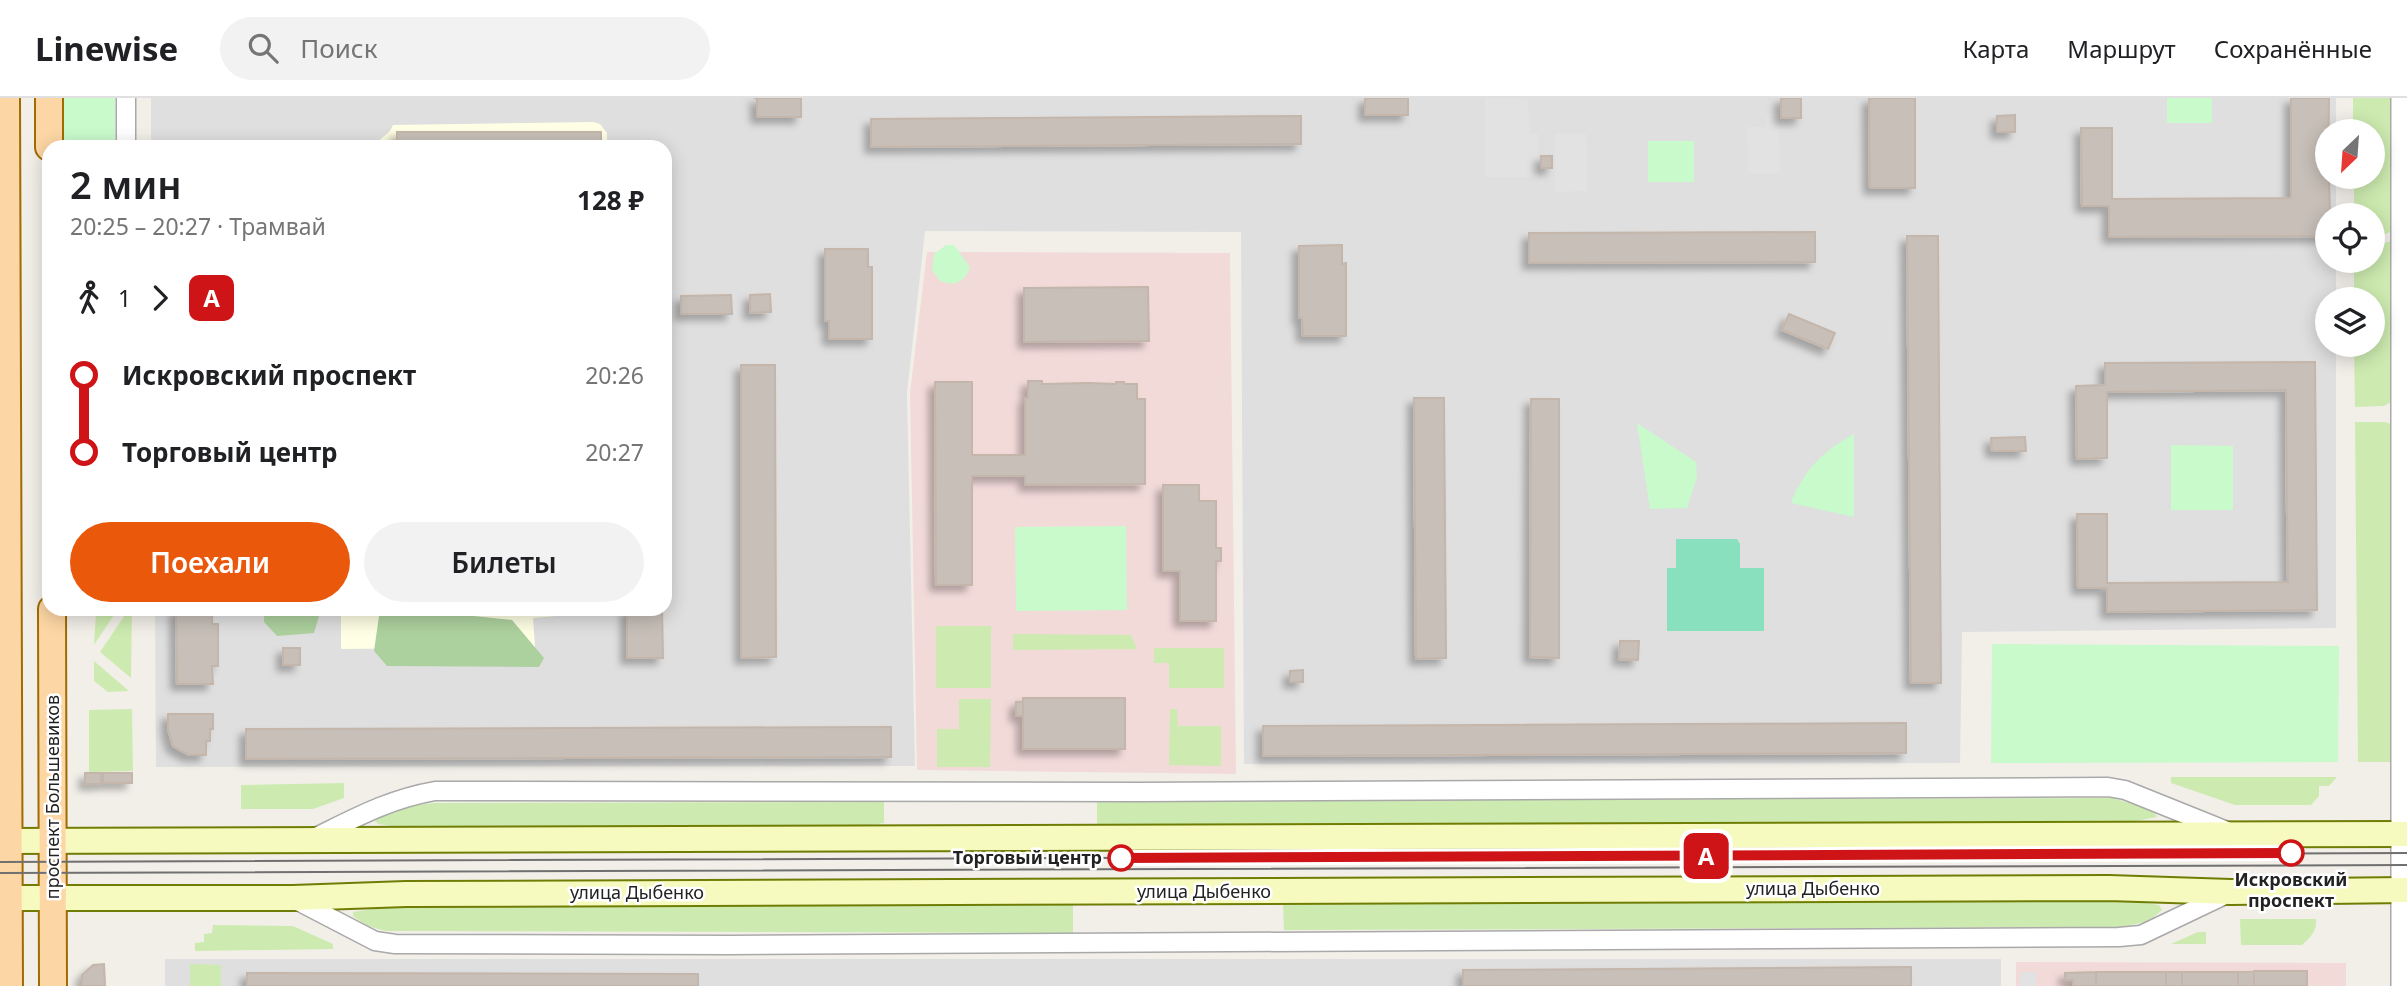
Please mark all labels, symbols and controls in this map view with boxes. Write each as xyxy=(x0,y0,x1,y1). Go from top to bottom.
search box xyxy=(220,17,710,80)
text: Linewise xyxy=(35,26,178,71)
icon: search xyxy=(244,29,282,67)
text: Поиск xyxy=(300,30,377,66)
text: Карта xyxy=(1962,32,2029,65)
text: Маршрут xyxy=(2067,32,2176,65)
text: Сохранённые xyxy=(2214,32,2372,65)
north arrow xyxy=(2315,119,2385,189)
map controls xyxy=(2315,119,2385,357)
text: 2 мин xyxy=(70,158,182,210)
text: 128 ₽ xyxy=(577,182,644,218)
button: locate xyxy=(2315,203,2385,273)
text: 20:25 – 20:27 · Трамвай xyxy=(70,210,326,242)
icon: walk xyxy=(70,279,108,317)
icon: forward xyxy=(141,279,179,317)
text: А xyxy=(203,281,220,314)
text: 1 xyxy=(118,282,131,314)
button: layers xyxy=(2315,287,2385,357)
text: Искровский проспект xyxy=(122,357,416,393)
text: 20:26 xyxy=(585,359,644,391)
text: Торговый центр xyxy=(122,434,338,470)
text: 20:27 xyxy=(585,436,644,468)
button: Поехали xyxy=(70,522,350,602)
button: Билеты xyxy=(364,522,644,602)
street label: проспект Большевиков xyxy=(40,695,64,899)
line badge: А xyxy=(1683,833,1729,879)
text: А xyxy=(1698,839,1714,872)
marker: Искровский проспект xyxy=(2278,840,2304,866)
place label: Торговый центр xyxy=(953,845,1102,869)
marker: Торговый центр xyxy=(1108,845,1134,871)
place label: Искровский проспект xyxy=(2235,867,2347,912)
street label: улица Дыбенко xyxy=(1746,876,1880,900)
street label: улица Дыбенко xyxy=(1137,879,1271,903)
street label: улица Дыбенко xyxy=(570,880,704,904)

